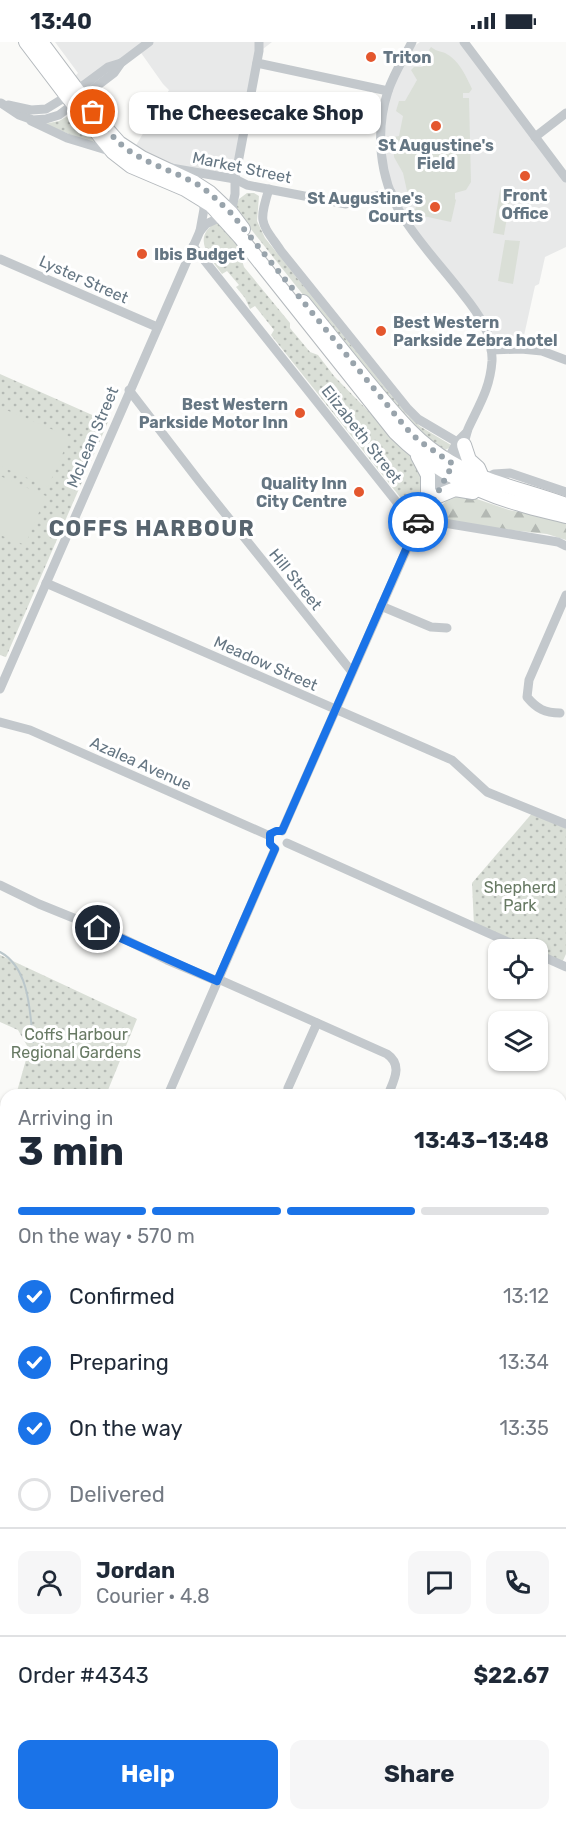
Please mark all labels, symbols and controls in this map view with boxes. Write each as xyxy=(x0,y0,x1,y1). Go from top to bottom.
text: 13:40 xyxy=(30,8,92,35)
place label: Triton xyxy=(383,48,432,67)
marker: Triton xyxy=(364,50,378,64)
pin xyxy=(67,86,118,137)
callout: The Cheesecake Shop xyxy=(129,91,381,133)
icon: bag xyxy=(76,95,109,128)
text: The Cheesecake Shop xyxy=(146,101,364,125)
marker: St Augustine's Field xyxy=(429,119,443,133)
place label: St Augustine's Field xyxy=(378,136,494,173)
street label: Market Street xyxy=(191,148,293,187)
marker: Front Office xyxy=(518,169,532,183)
place label: Front Office xyxy=(502,186,548,223)
place label: St Augustine's Courts xyxy=(307,189,423,226)
marker: St Augustine's Courts xyxy=(428,200,442,214)
place label: Ibis Budget xyxy=(154,245,245,264)
marker: Ibis Budget xyxy=(135,247,149,261)
street label: Lyster Street xyxy=(36,251,131,308)
place label: Best Western Parkside Zebra hotel xyxy=(393,313,558,350)
marker: Best Western Parkside Zebra hotel xyxy=(374,324,388,338)
street label: Elizabeth Street xyxy=(317,382,406,487)
street label: McLean Street xyxy=(63,384,122,491)
place label: Best Western Parkside Motor Inn xyxy=(139,395,288,432)
marker: Best Western Parkside Motor Inn xyxy=(293,406,307,420)
place label: Quality Inn City Centre xyxy=(256,474,347,511)
marker: Quality Inn City Centre xyxy=(352,485,366,499)
courier xyxy=(388,492,448,552)
icon: car xyxy=(402,506,435,539)
district label: COFFS HARBOUR xyxy=(49,515,255,542)
street label: Hill Street xyxy=(265,545,326,614)
street label: Meadow Street xyxy=(211,632,321,695)
street label: Azalea Avenue xyxy=(87,733,194,794)
park label: Shepherd Park xyxy=(484,878,556,915)
pin xyxy=(72,902,123,953)
icon: home xyxy=(81,911,114,944)
map controls xyxy=(488,939,548,1071)
button: locate xyxy=(488,939,548,999)
button: layers xyxy=(488,1011,548,1071)
park label: Coffs Harbour Regional Gardens xyxy=(11,1025,141,1062)
text: Arriving in xyxy=(18,1106,113,1130)
text: 13:43–13:48 xyxy=(414,1127,549,1154)
text: 3 min xyxy=(18,1129,124,1175)
text: On the way · 570 m xyxy=(18,1224,195,1248)
icon: check xyxy=(18,1280,51,1313)
text: Confirmed xyxy=(69,1283,175,1310)
text: 13:12 xyxy=(503,1284,549,1308)
icon: check xyxy=(18,1346,51,1379)
text: Preparing xyxy=(69,1349,169,1376)
text: 13:34 xyxy=(499,1350,549,1374)
icon: check xyxy=(18,1412,51,1445)
text: On the way xyxy=(69,1415,183,1442)
text: 13:35 xyxy=(499,1416,549,1440)
text: Delivered xyxy=(69,1481,165,1508)
button: person xyxy=(18,1551,81,1614)
button: chat xyxy=(408,1551,471,1614)
button: phone xyxy=(486,1551,549,1614)
text: Jordan xyxy=(96,1557,175,1584)
text: Courier · 4.8 xyxy=(96,1584,210,1608)
text: Order #4343 xyxy=(18,1662,149,1689)
text: $22.67 xyxy=(473,1662,549,1689)
button: Help xyxy=(18,1740,278,1809)
button: Share xyxy=(290,1740,549,1809)

